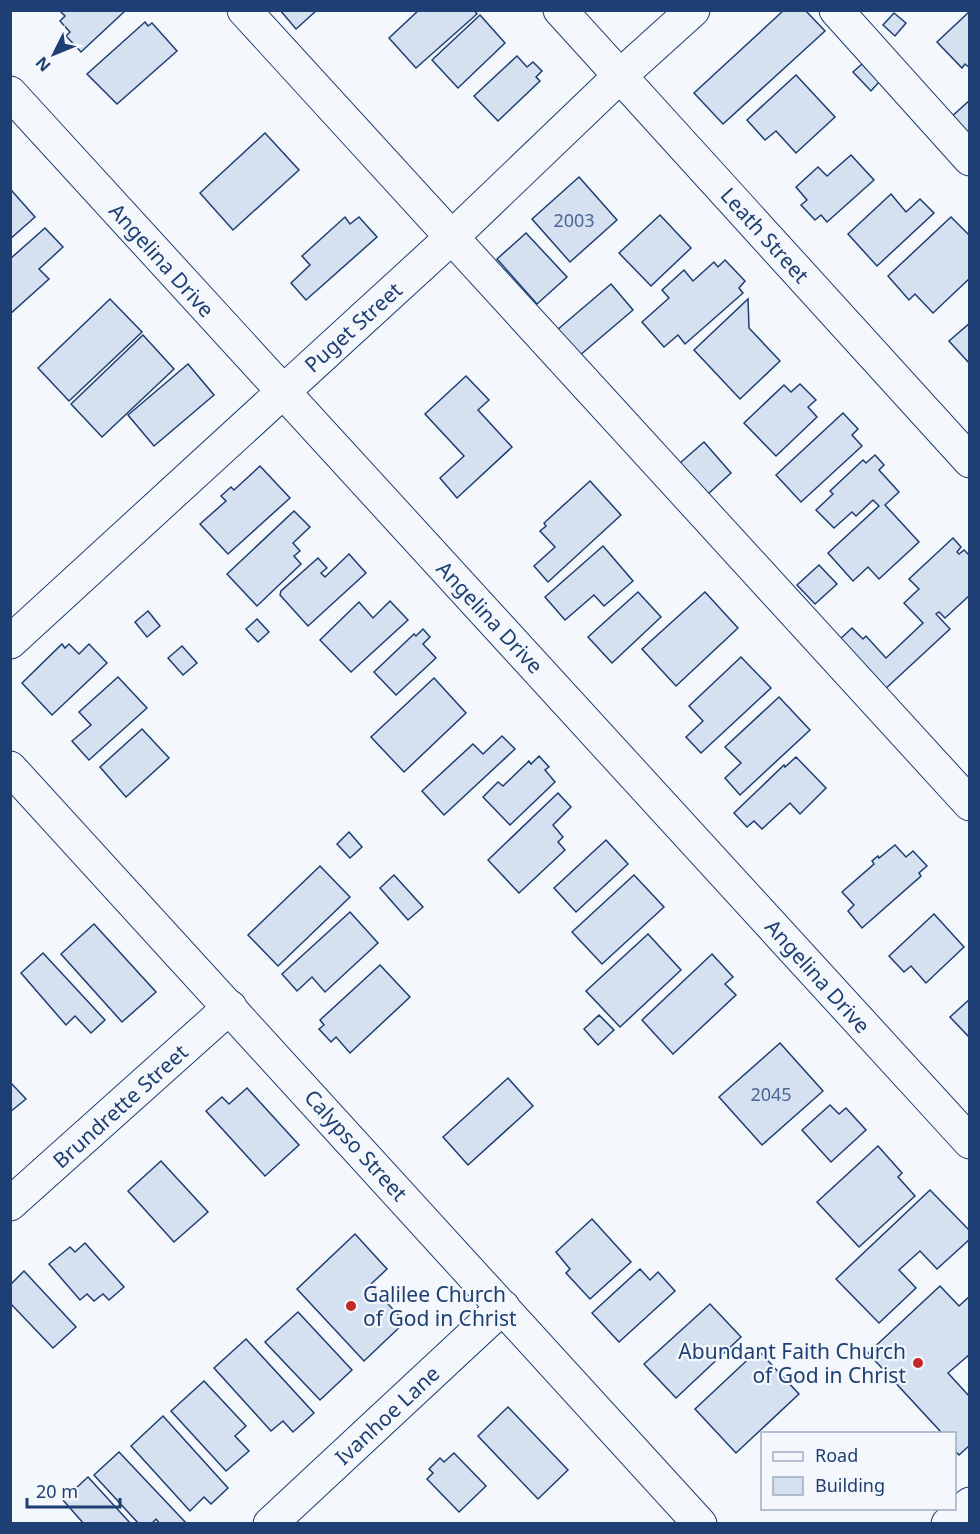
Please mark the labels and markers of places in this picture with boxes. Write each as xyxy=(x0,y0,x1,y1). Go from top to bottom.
place label: Galilee Church of God in Christ xyxy=(363,1280,517,1332)
marker: Galilee Church of God in Christ xyxy=(344,1299,358,1313)
place label: Abundant Faith Church of God in Christ xyxy=(678,1337,906,1389)
marker: Abundant Faith Church of God in Christ xyxy=(911,1356,925,1370)

